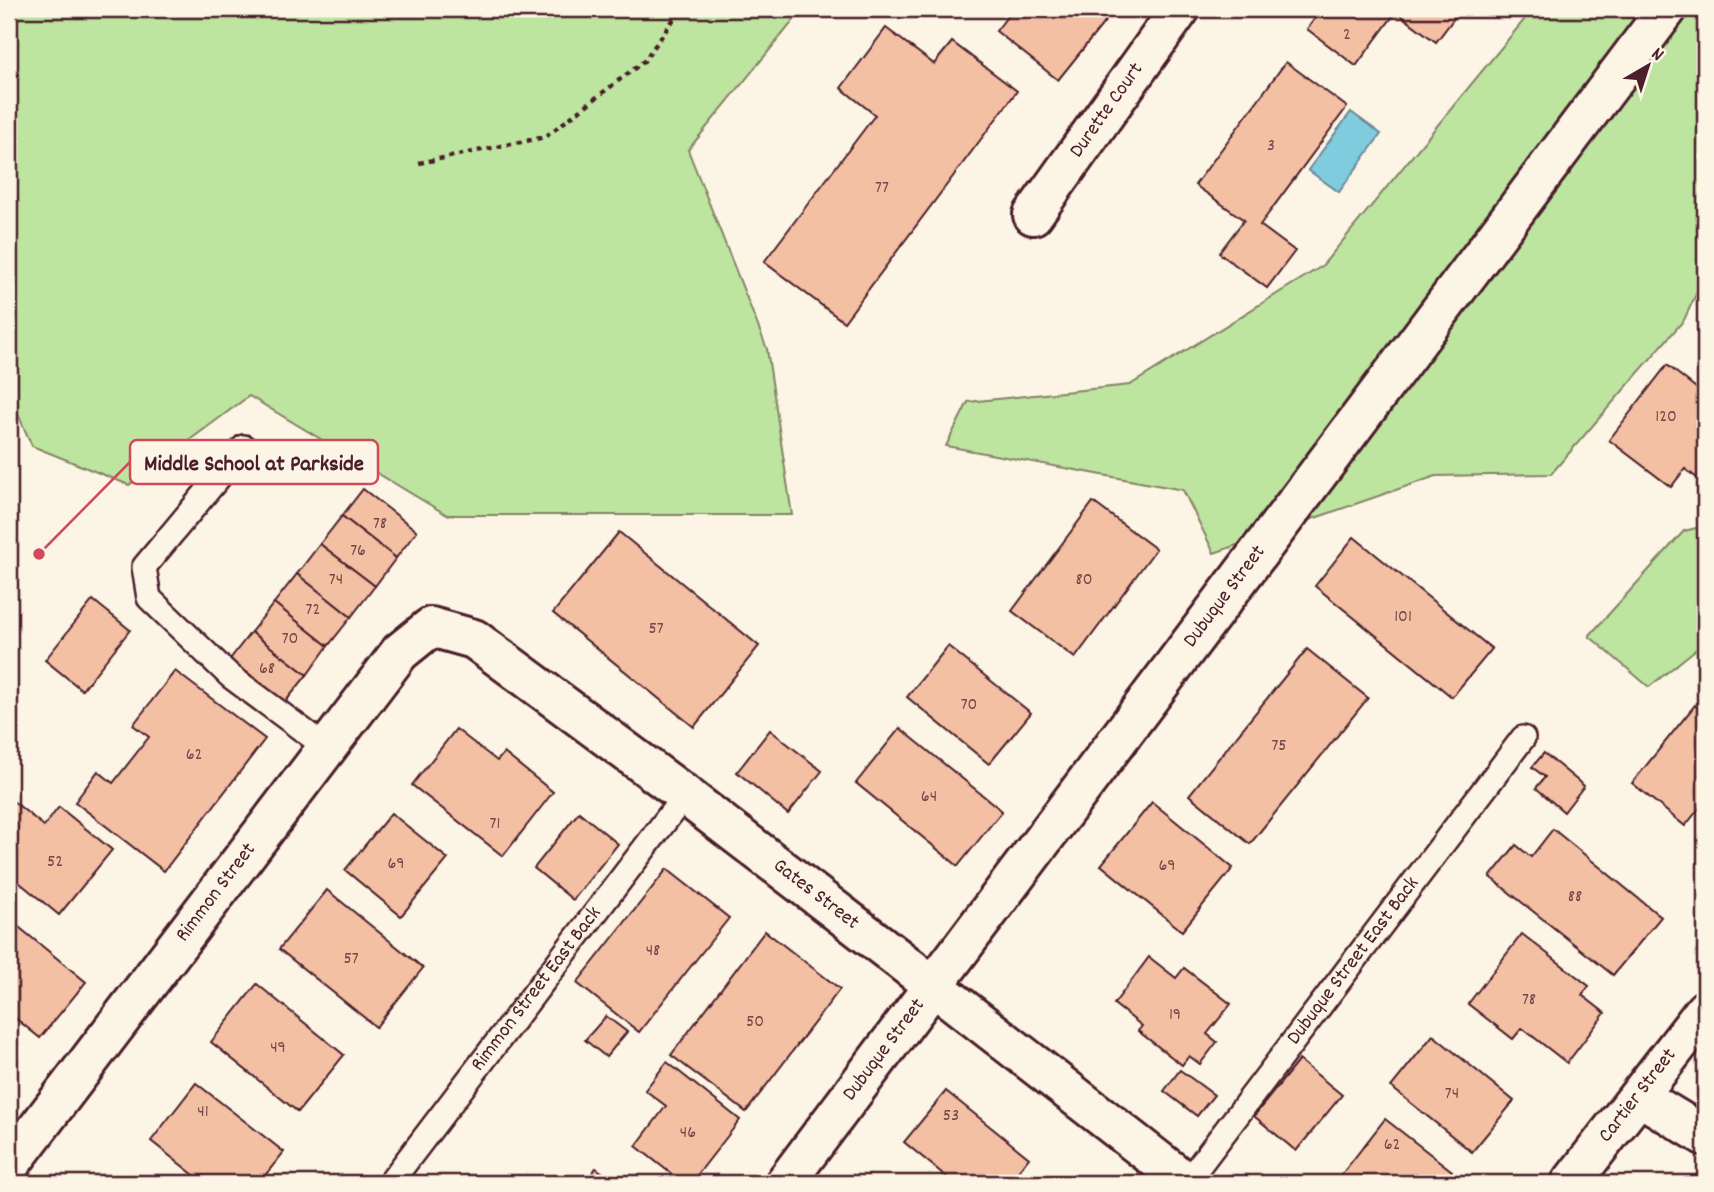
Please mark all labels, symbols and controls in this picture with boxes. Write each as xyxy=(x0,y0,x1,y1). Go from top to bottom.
house number: 2 xyxy=(1343,23,1351,48)
north arrow xyxy=(1612,32,1682,102)
text: N xyxy=(1644,42,1669,69)
street label: Durette Court xyxy=(1063,57,1152,165)
house number: 3 xyxy=(1267,134,1275,159)
house number: 77 xyxy=(875,176,889,201)
house number: 120 xyxy=(1655,405,1677,430)
callout: Middle School at Parkside xyxy=(130,440,378,484)
text: Middle School at Parkside xyxy=(144,449,364,482)
house number: 78 xyxy=(373,512,387,537)
house number: 76 xyxy=(350,539,366,564)
street label: Dubuque Street xyxy=(1177,539,1274,655)
house number: 74 xyxy=(329,568,343,593)
house number: 80 xyxy=(1075,568,1093,593)
house number: 72 xyxy=(306,598,320,623)
house number: 101 xyxy=(1394,605,1412,630)
house number: 57 xyxy=(648,617,664,642)
house number: 70 xyxy=(282,627,298,652)
house number: 68 xyxy=(259,657,275,682)
house number: 70 xyxy=(961,693,977,718)
house number: 75 xyxy=(1271,734,1287,759)
house number: 62 xyxy=(186,743,202,768)
house number: 64 xyxy=(921,785,937,810)
house number: 71 xyxy=(490,812,500,837)
street label: Rimmon Street xyxy=(169,837,264,949)
house number: 52 xyxy=(47,850,63,875)
house number: 69 xyxy=(387,852,405,877)
street label: Gates Street xyxy=(766,852,865,938)
house number: 69 xyxy=(1158,854,1176,879)
street label: Dubuque Street East Back xyxy=(1280,871,1427,1052)
house number: 88 xyxy=(1568,885,1582,910)
street label: Rimmon Street East Back xyxy=(464,901,610,1078)
house number: 48 xyxy=(646,939,660,964)
house number: 57 xyxy=(343,947,359,972)
house number: 78 xyxy=(1522,988,1536,1013)
street label: Dubuque Street xyxy=(836,992,933,1108)
house number: 19 xyxy=(1169,1003,1181,1028)
house number: 50 xyxy=(746,1010,764,1035)
house number: 49 xyxy=(270,1036,286,1061)
street label: Cartier Street xyxy=(1592,1042,1685,1150)
house number: 74 xyxy=(1445,1082,1459,1107)
house number: 41 xyxy=(197,1100,209,1125)
house number: 53 xyxy=(943,1104,959,1129)
house number: 46 xyxy=(680,1121,696,1146)
house number: 62 xyxy=(1384,1133,1400,1158)

